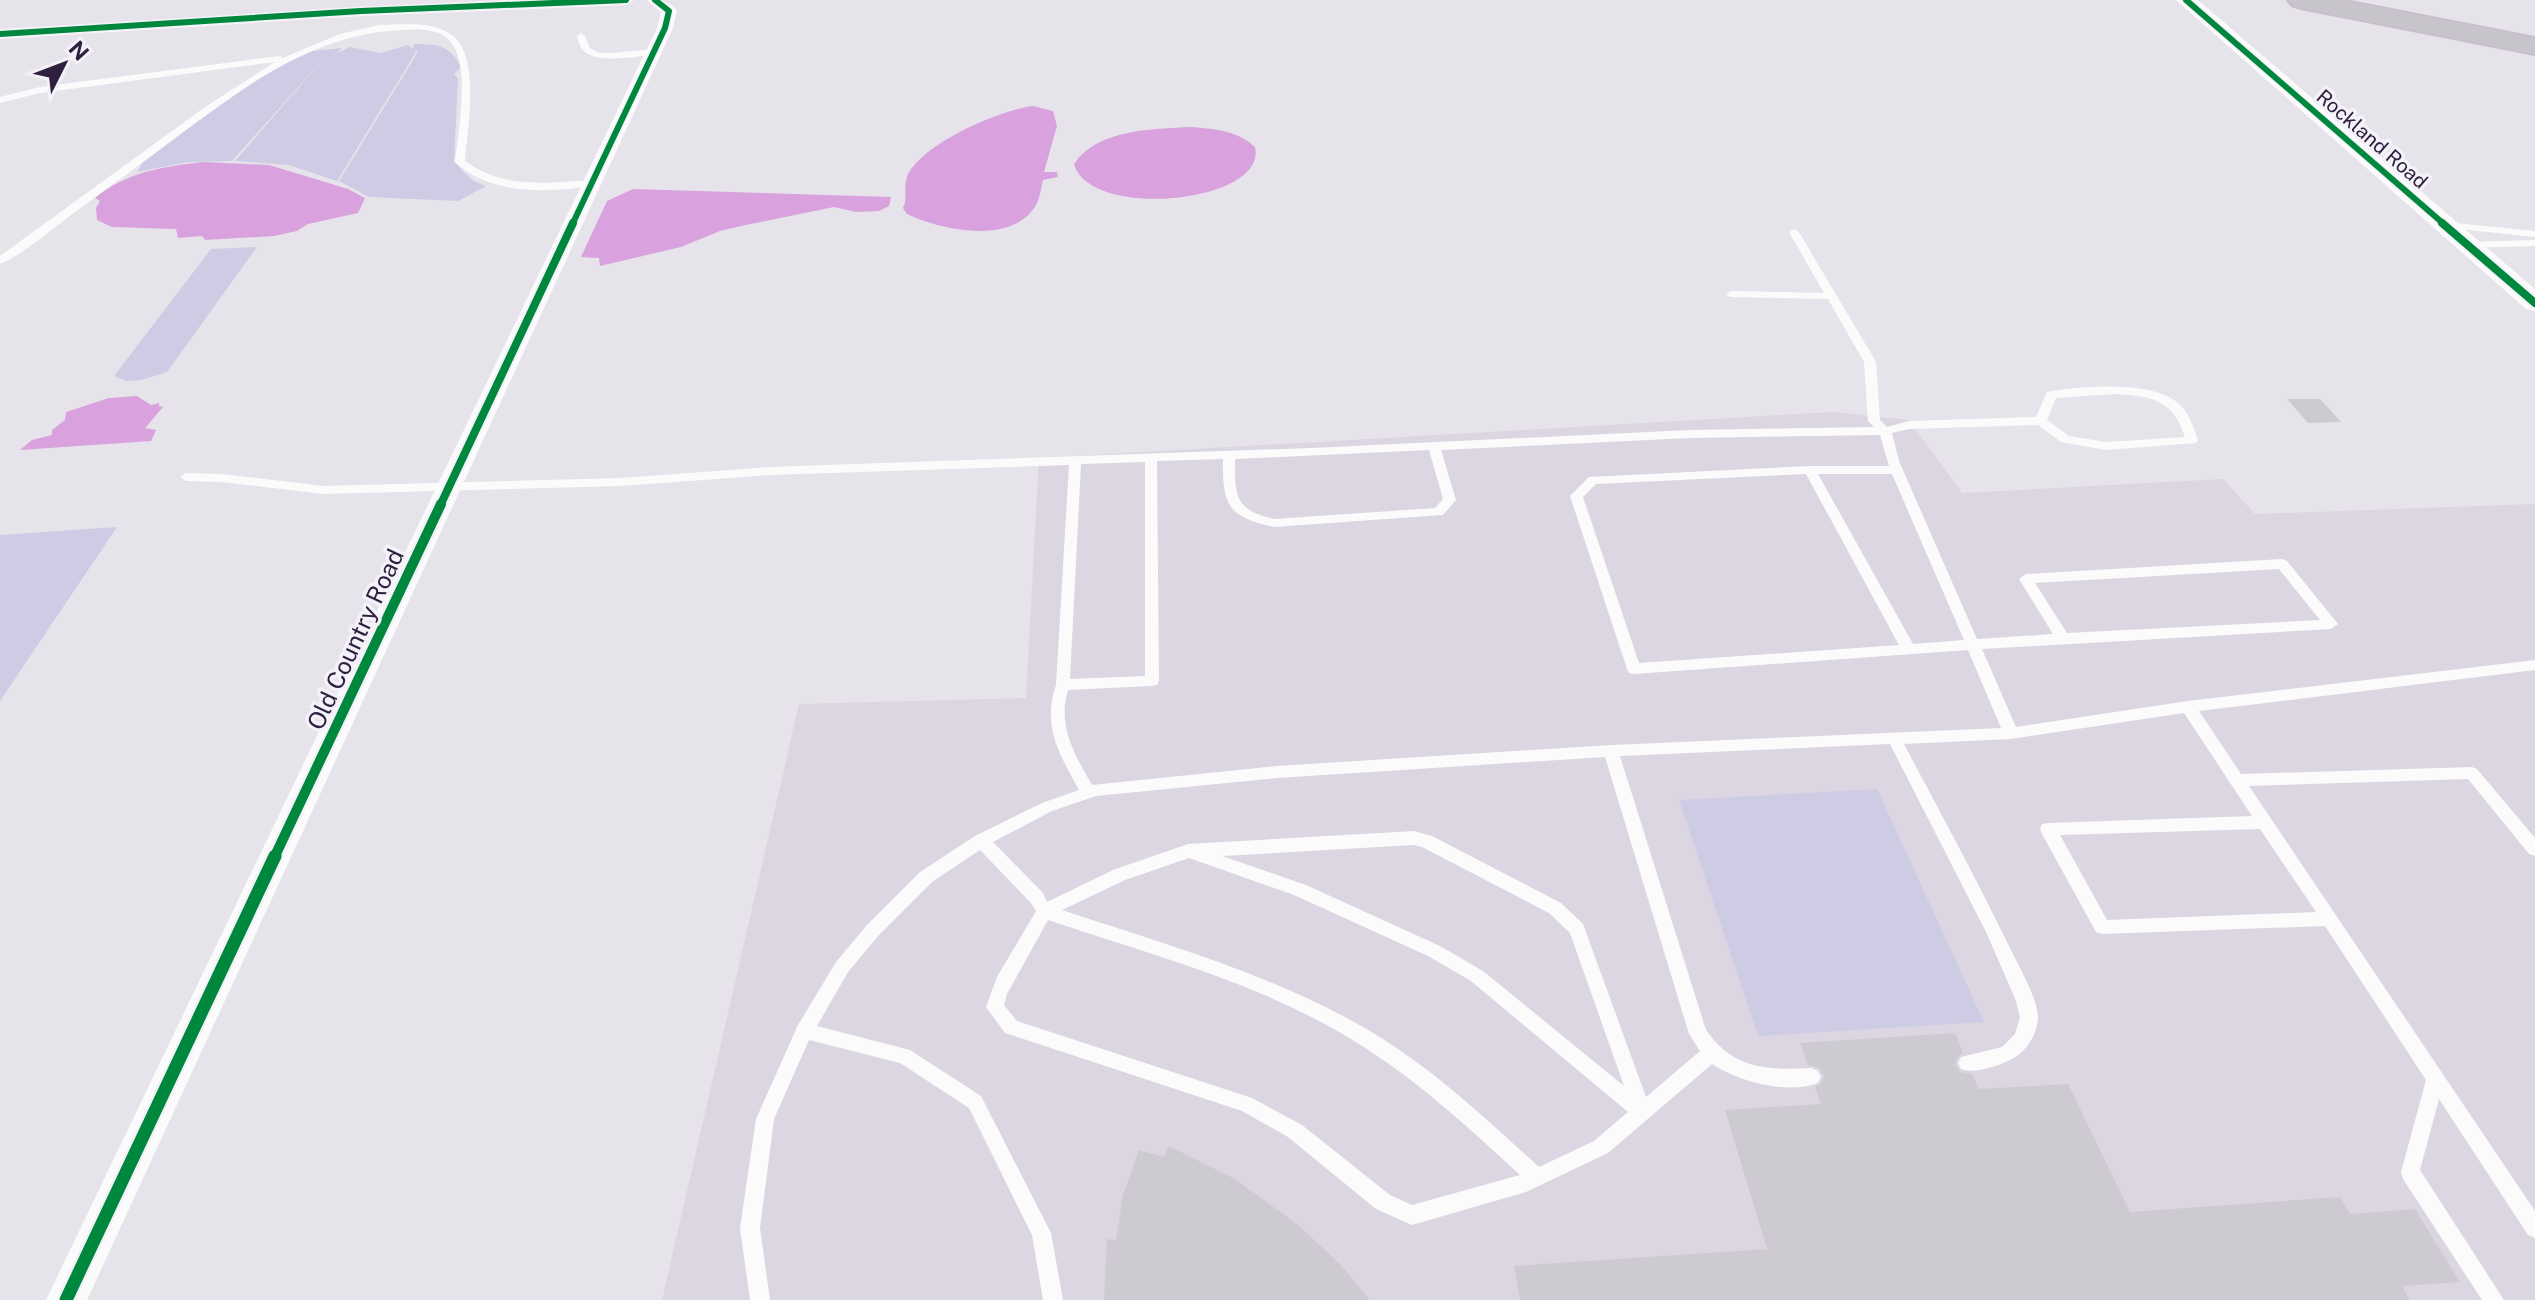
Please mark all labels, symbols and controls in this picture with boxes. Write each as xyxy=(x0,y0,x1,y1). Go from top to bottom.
north arrow xyxy=(24,24,104,104)
text: N xyxy=(63,36,94,66)
street label: Rockland Road xyxy=(2312,84,2432,194)
street label: Old Country Road xyxy=(301,544,409,734)

